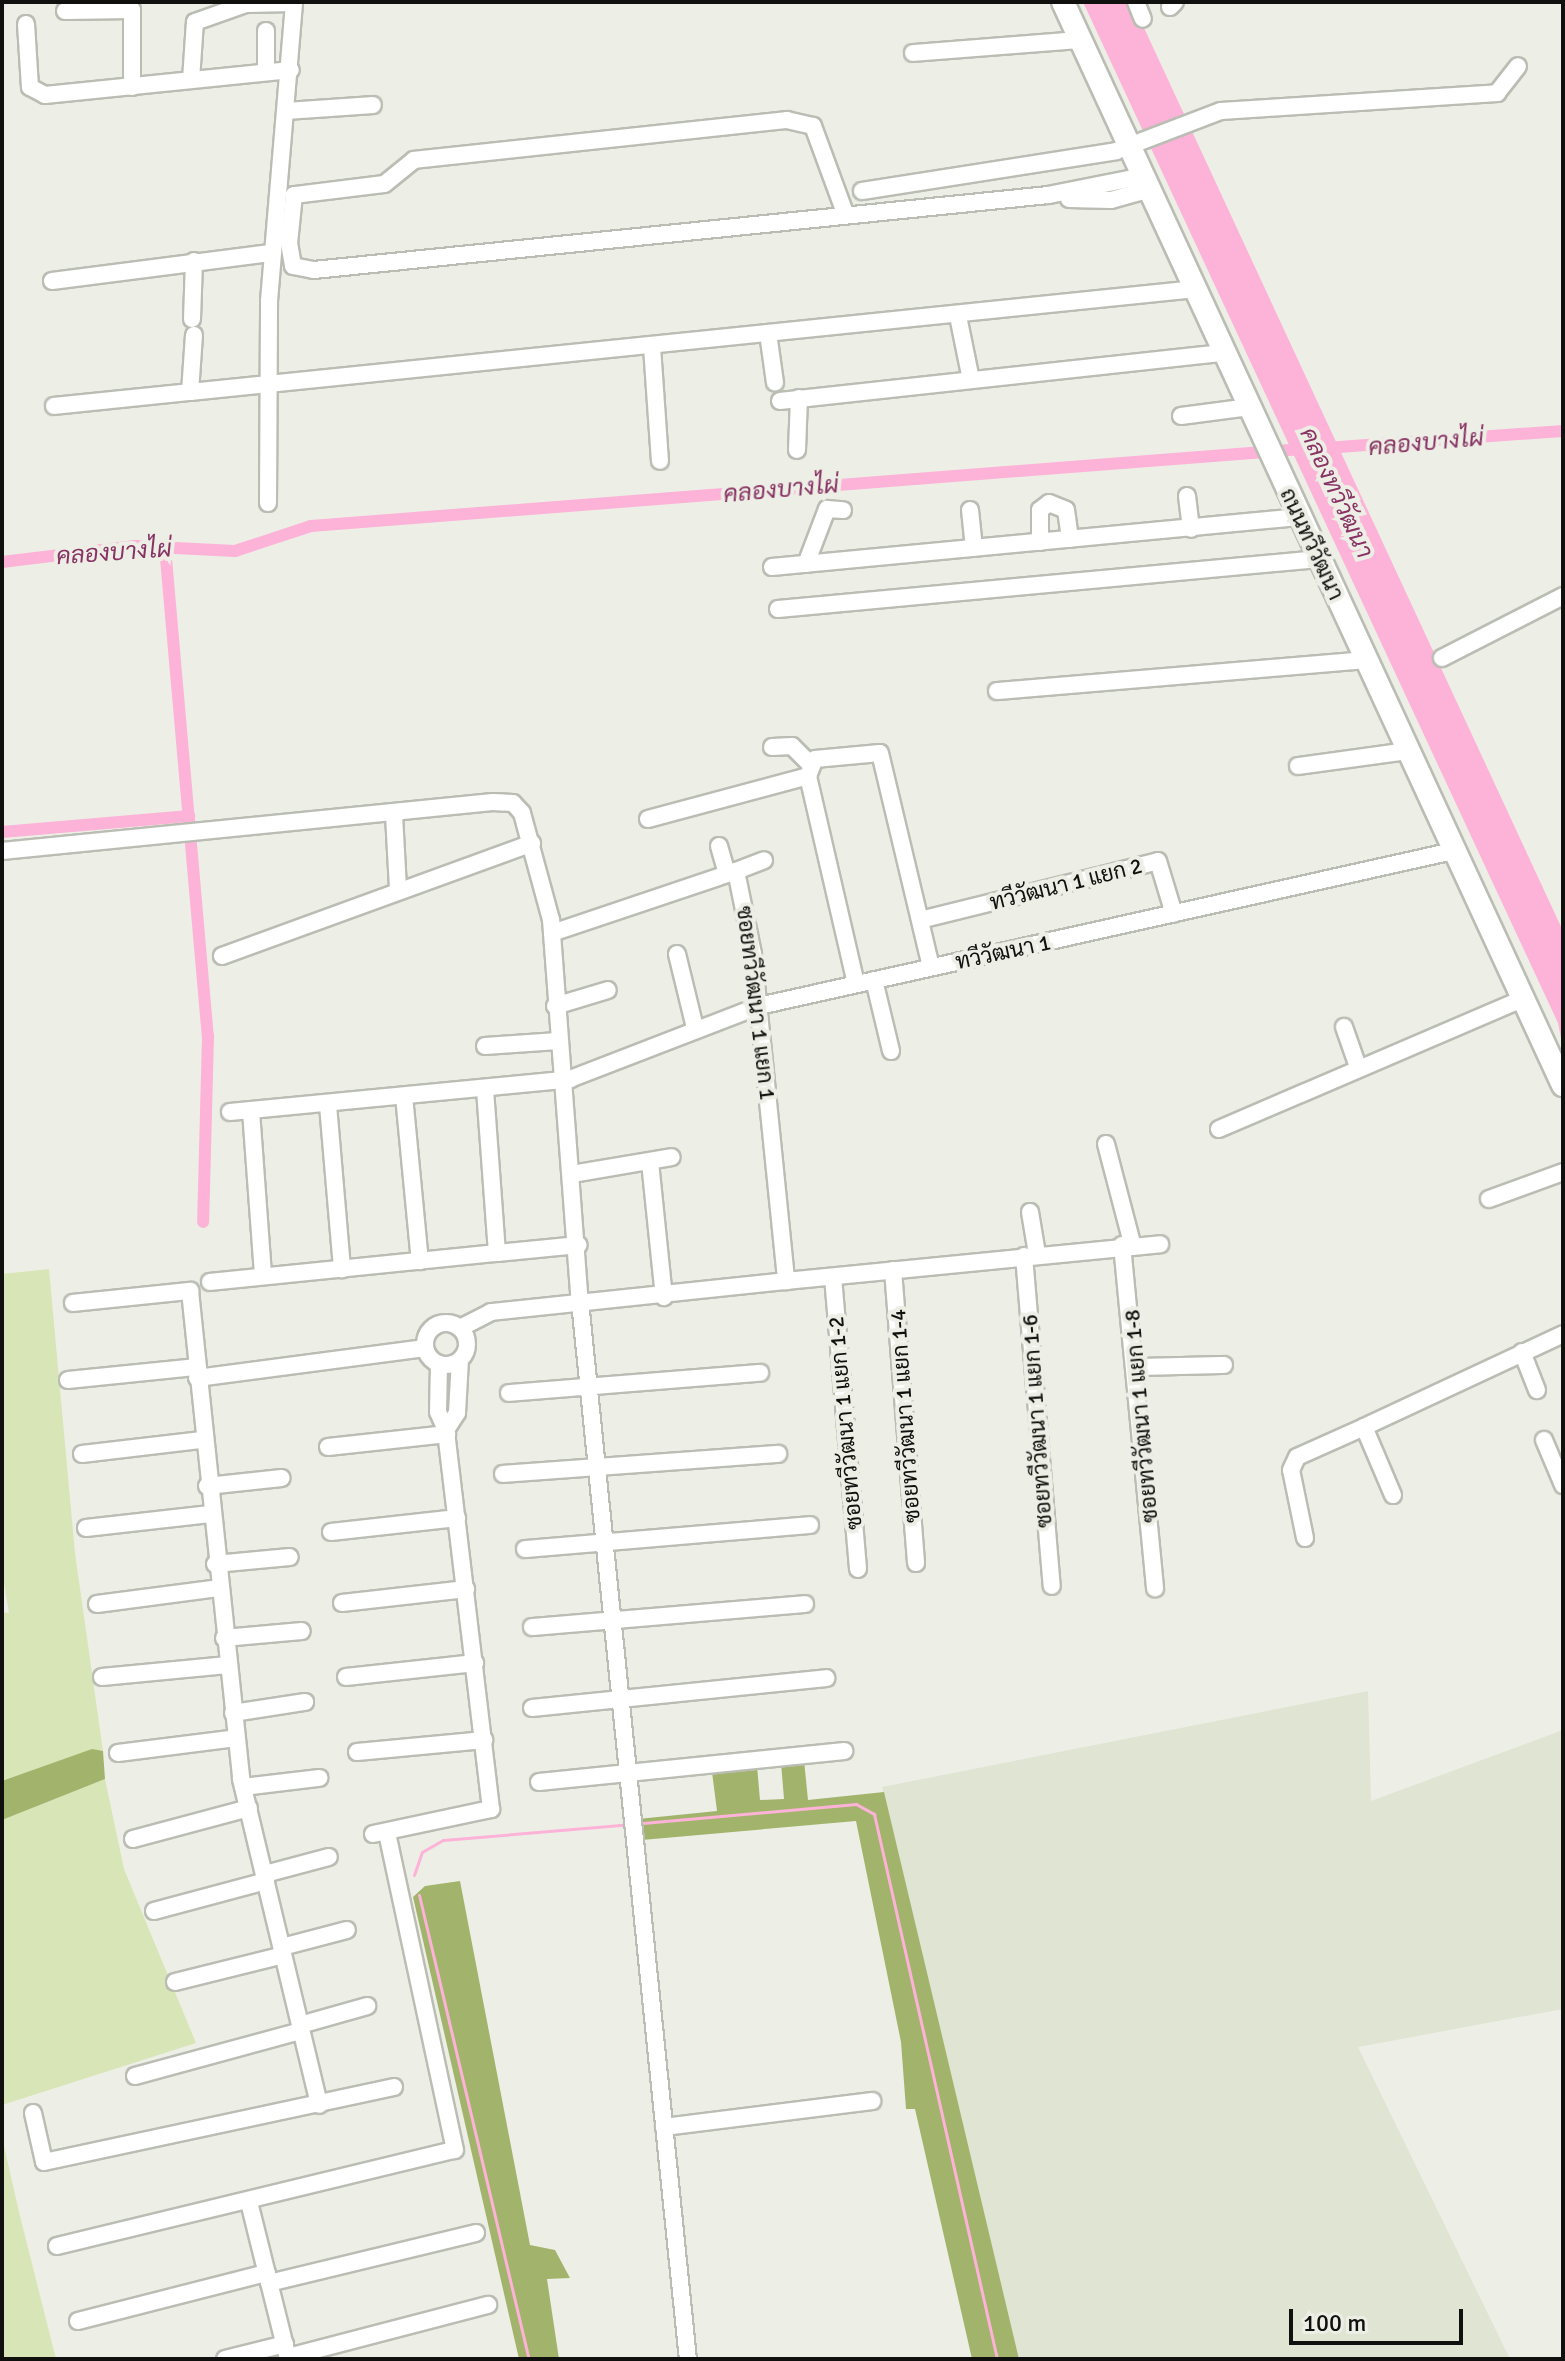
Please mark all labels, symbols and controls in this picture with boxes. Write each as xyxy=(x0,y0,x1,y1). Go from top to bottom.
water label: คลองทวีวัฒนา xyxy=(1293,423,1379,563)
water label: คลองบางไผ่ xyxy=(1367,424,1485,462)
water label: คลองบางไผ่ xyxy=(722,471,840,509)
street label: ถนนทวีวัฒนา xyxy=(1275,484,1349,604)
water label: คลองบางไผ่ xyxy=(55,535,173,571)
street label: ทวีวัฒนา 1 แยก 2 xyxy=(987,852,1145,916)
street label: ซอยทวีวัฒนา 1 แยก 1 xyxy=(731,904,781,1102)
street label: ทวีวัฒนา 1 xyxy=(953,929,1053,975)
street label: ซอยทวีวัฒนา 1 แยก 1-4 xyxy=(884,1308,926,1524)
street label: ซอยทวีวัฒนา 1 แยก 1-8 xyxy=(1119,1308,1163,1524)
street label: ซอยทวีวัฒนา 1 แยก 1-6 xyxy=(1016,1313,1058,1529)
street label: ซอยทวีวัฒนา 1 แยก 1-2 xyxy=(823,1315,867,1531)
scale bar xyxy=(1293,2293,1467,2343)
text: 100 m xyxy=(1303,2308,1366,2338)

